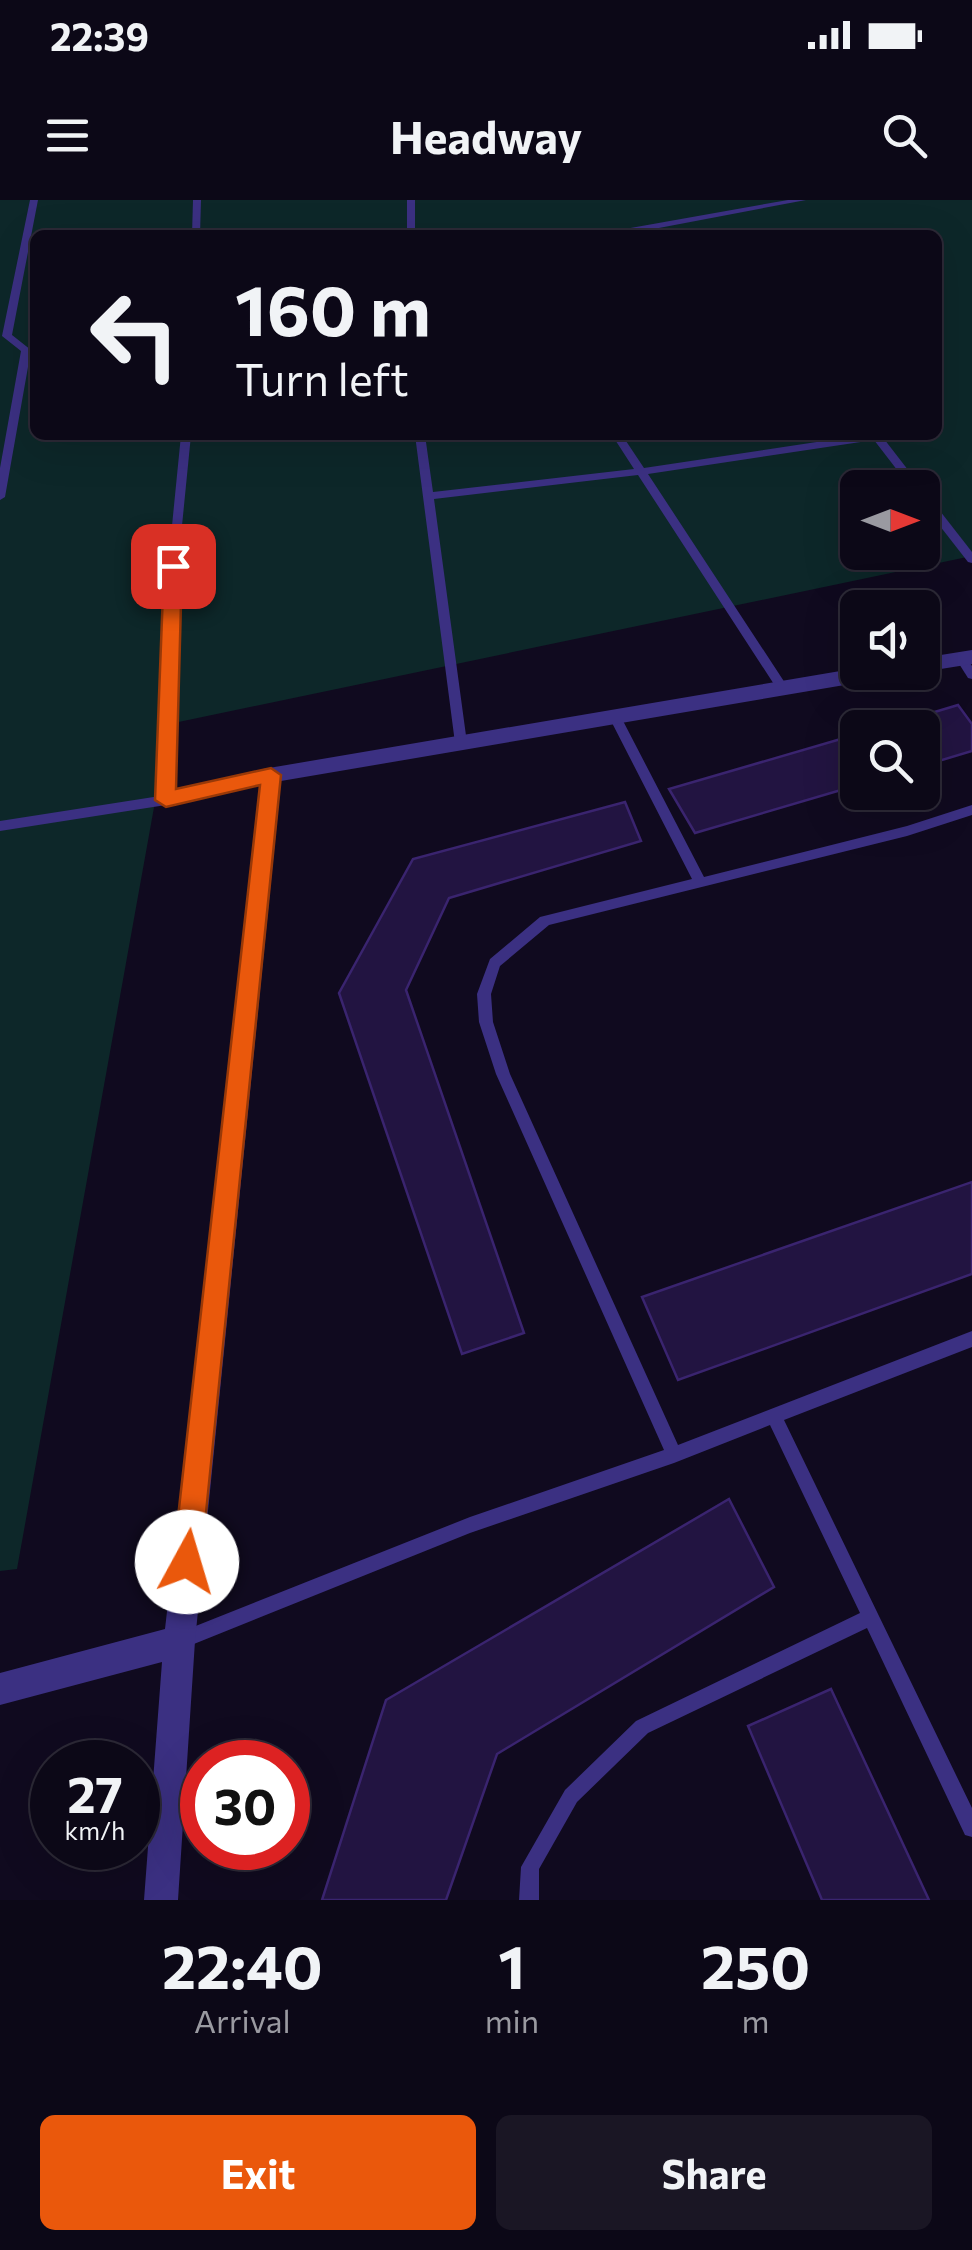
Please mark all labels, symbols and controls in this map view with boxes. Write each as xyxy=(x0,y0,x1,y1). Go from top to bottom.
text: 22:39 xyxy=(50,12,149,59)
icon: menu xyxy=(40,108,95,163)
text: Headway xyxy=(390,108,582,163)
icon: search xyxy=(877,108,932,163)
text: 160 m xyxy=(235,265,431,350)
icon: left xyxy=(70,270,200,400)
text: Turn left xyxy=(235,350,409,405)
north arrow xyxy=(840,470,940,570)
map controls xyxy=(840,470,940,810)
pin xyxy=(131,524,216,609)
icon: arrive xyxy=(146,539,201,594)
button: sound xyxy=(840,590,940,690)
button: search xyxy=(840,710,940,810)
position arrow xyxy=(135,1510,239,1614)
speed limit sign: 30 xyxy=(180,1740,310,1870)
text: 27 xyxy=(67,1762,123,1823)
text: km/h xyxy=(65,1815,125,1845)
text: 22:40 xyxy=(162,1928,323,2001)
text: 1 xyxy=(498,1928,525,2001)
text: 250 xyxy=(701,1928,810,2001)
text: Arrival xyxy=(194,2000,291,2040)
text: min xyxy=(485,2000,539,2040)
text: m xyxy=(742,2000,770,2040)
button: Exit xyxy=(40,2115,476,2230)
button: Share xyxy=(496,2115,932,2230)

